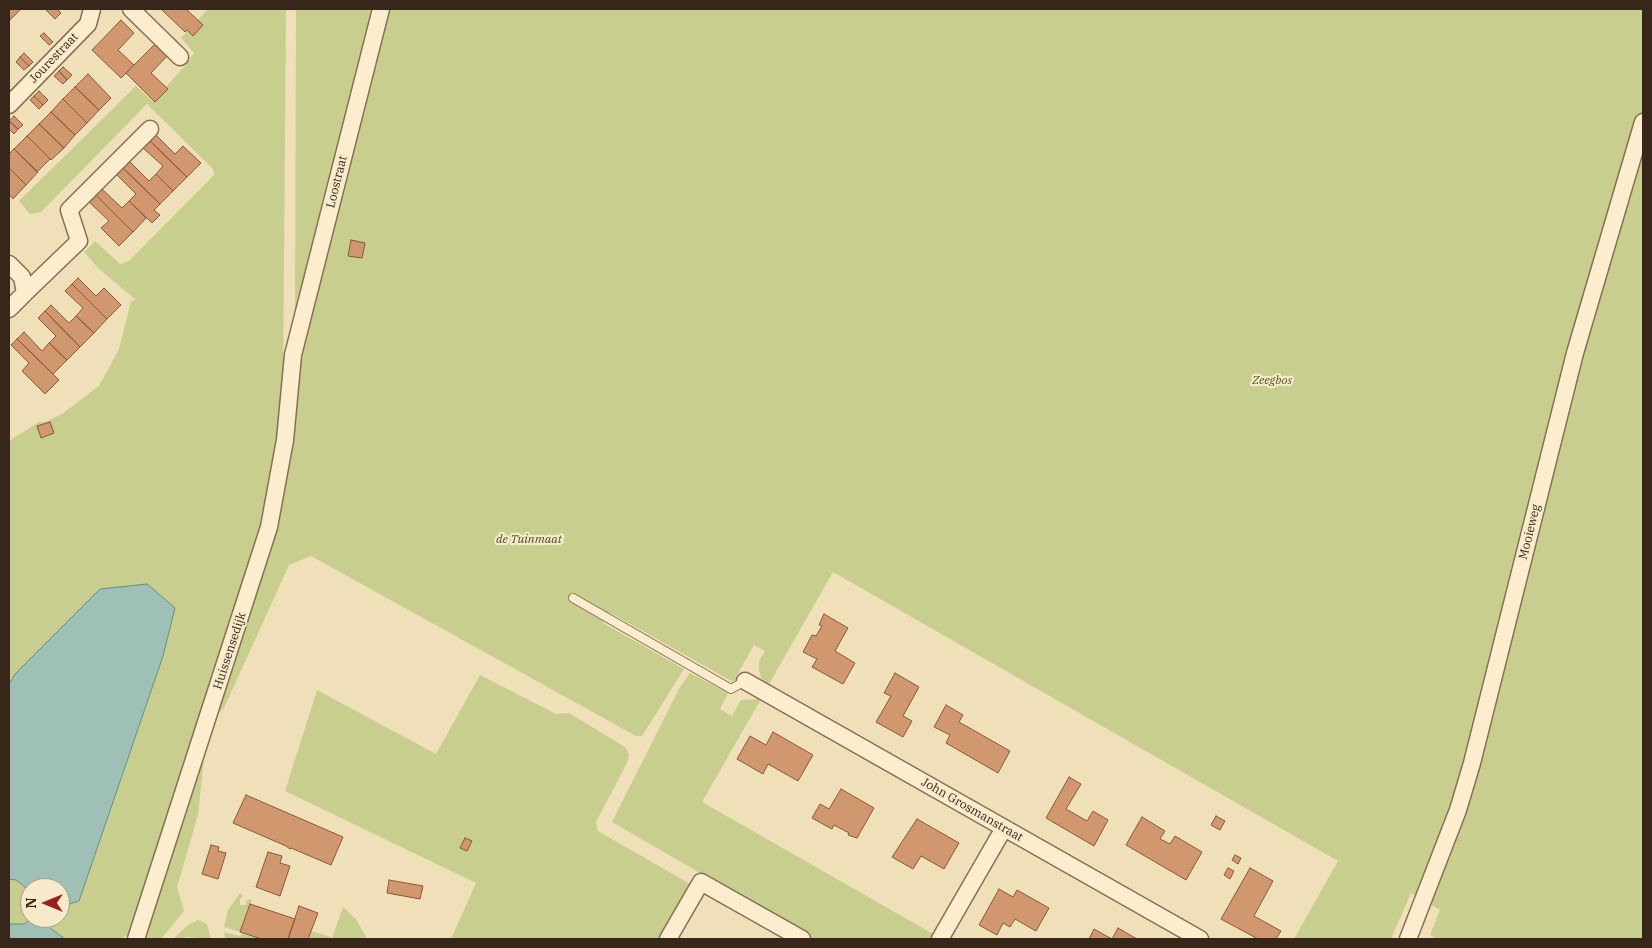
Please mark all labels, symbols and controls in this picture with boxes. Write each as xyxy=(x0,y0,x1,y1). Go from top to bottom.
street label: Jourestraat xyxy=(27,30,81,86)
street label: Loostraat xyxy=(324,154,350,210)
park label: Zeegbos xyxy=(1252,374,1292,388)
street label: Mooieweg xyxy=(1516,503,1544,561)
park label: de Tuinmaat xyxy=(496,533,562,547)
street label: Huissensedijk xyxy=(211,610,249,692)
street label: John Grosmanstraat xyxy=(919,775,1025,845)
north arrow xyxy=(20,878,70,928)
text: N xyxy=(22,897,40,909)

